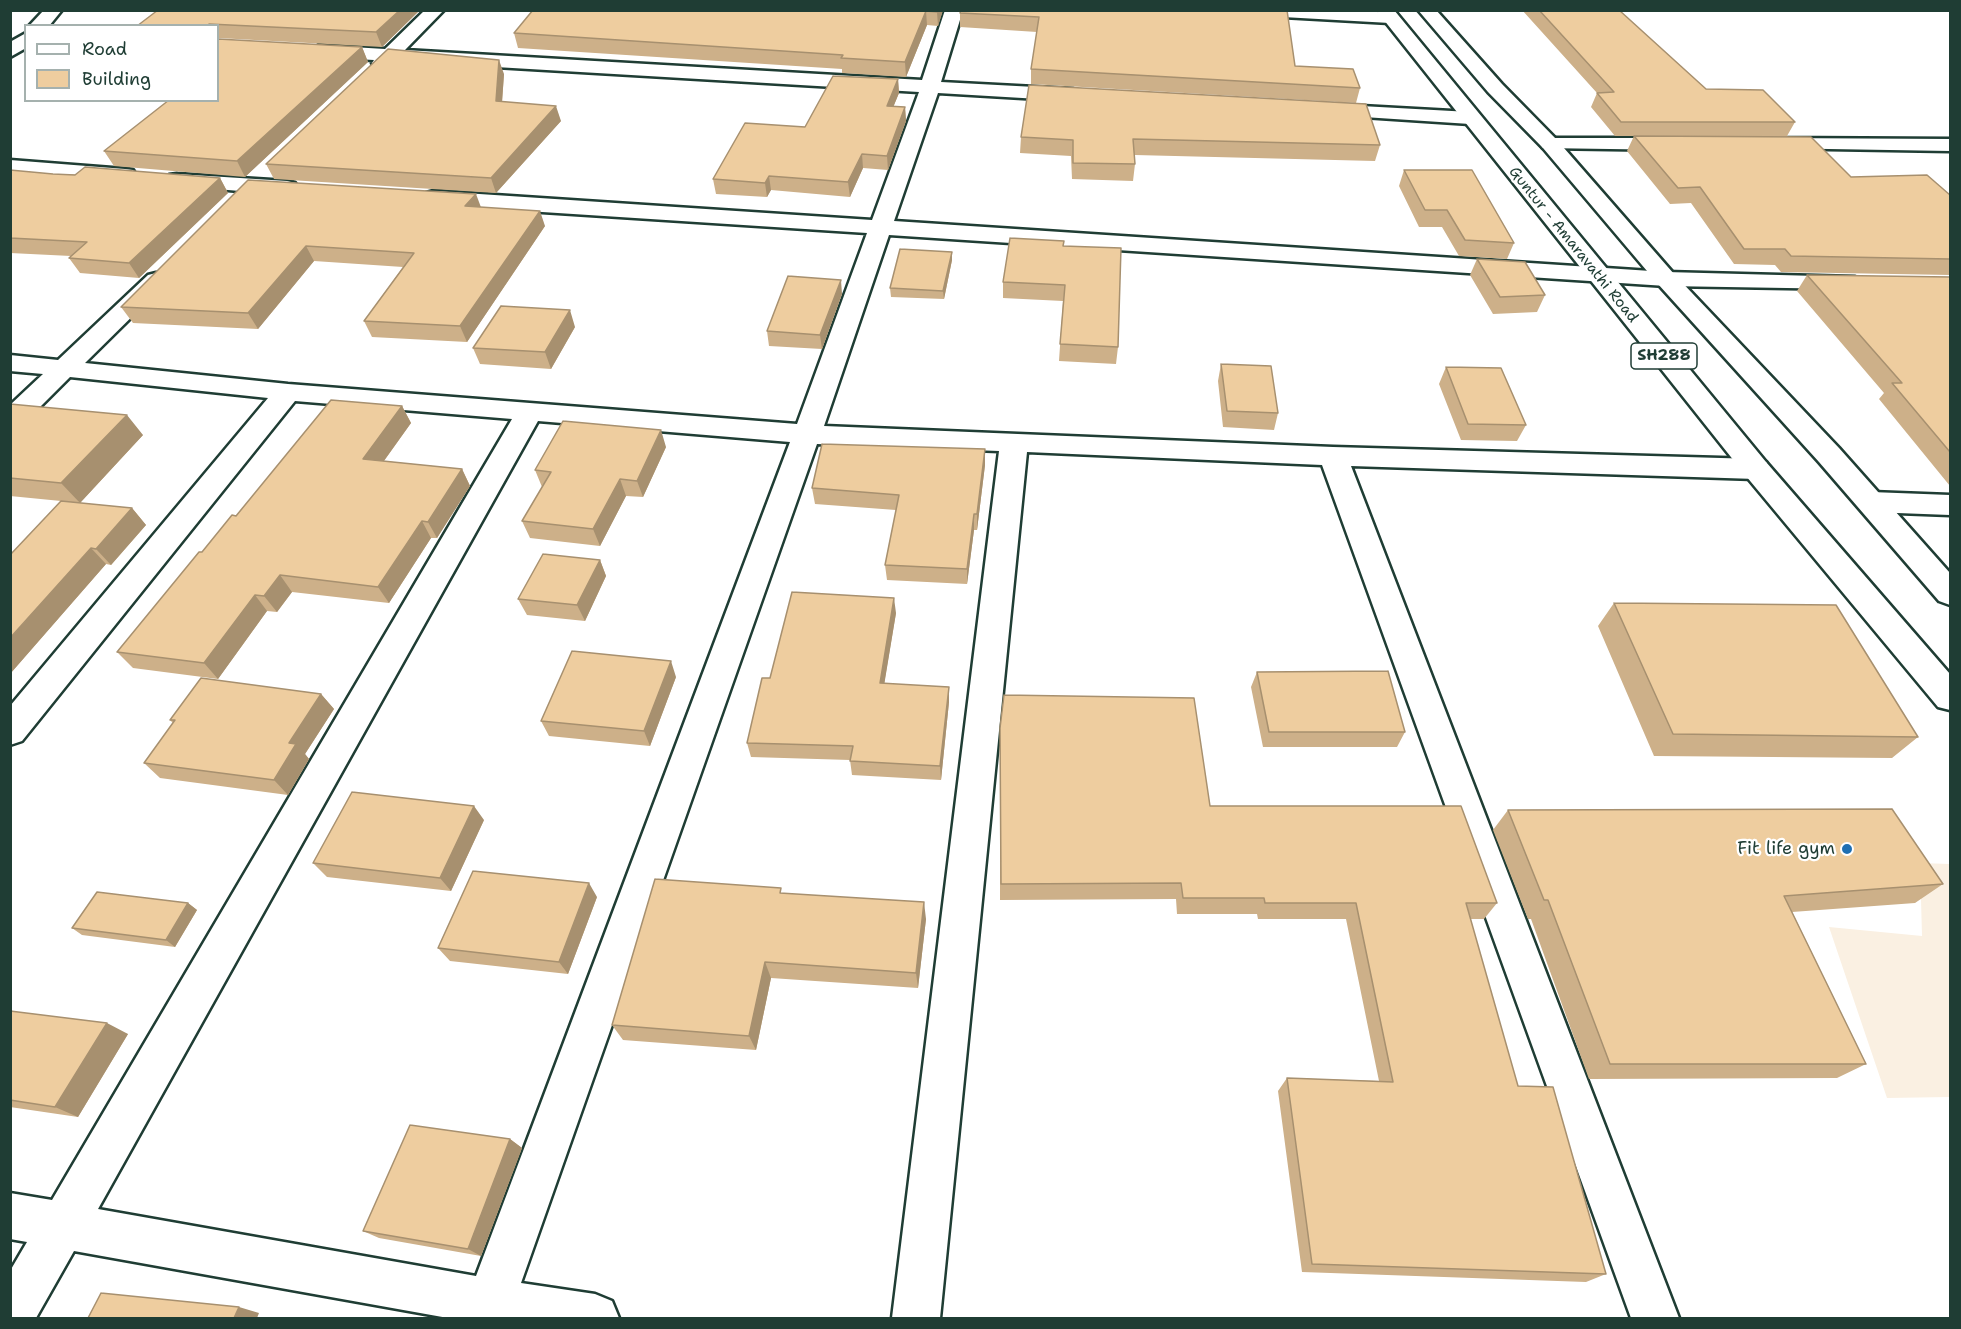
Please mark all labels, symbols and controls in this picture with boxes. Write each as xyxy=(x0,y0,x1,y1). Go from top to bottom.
legend xyxy=(24,24,219,102)
text: Road xyxy=(82,37,127,61)
text: Building xyxy=(82,67,151,91)
street label: Guntur - Amaravathi Road xyxy=(1505,163,1641,327)
road number: SH288 xyxy=(1631,343,1697,369)
place label: Fit life gym xyxy=(1737,838,1835,860)
marker: Fit life gym xyxy=(1840,842,1854,856)

